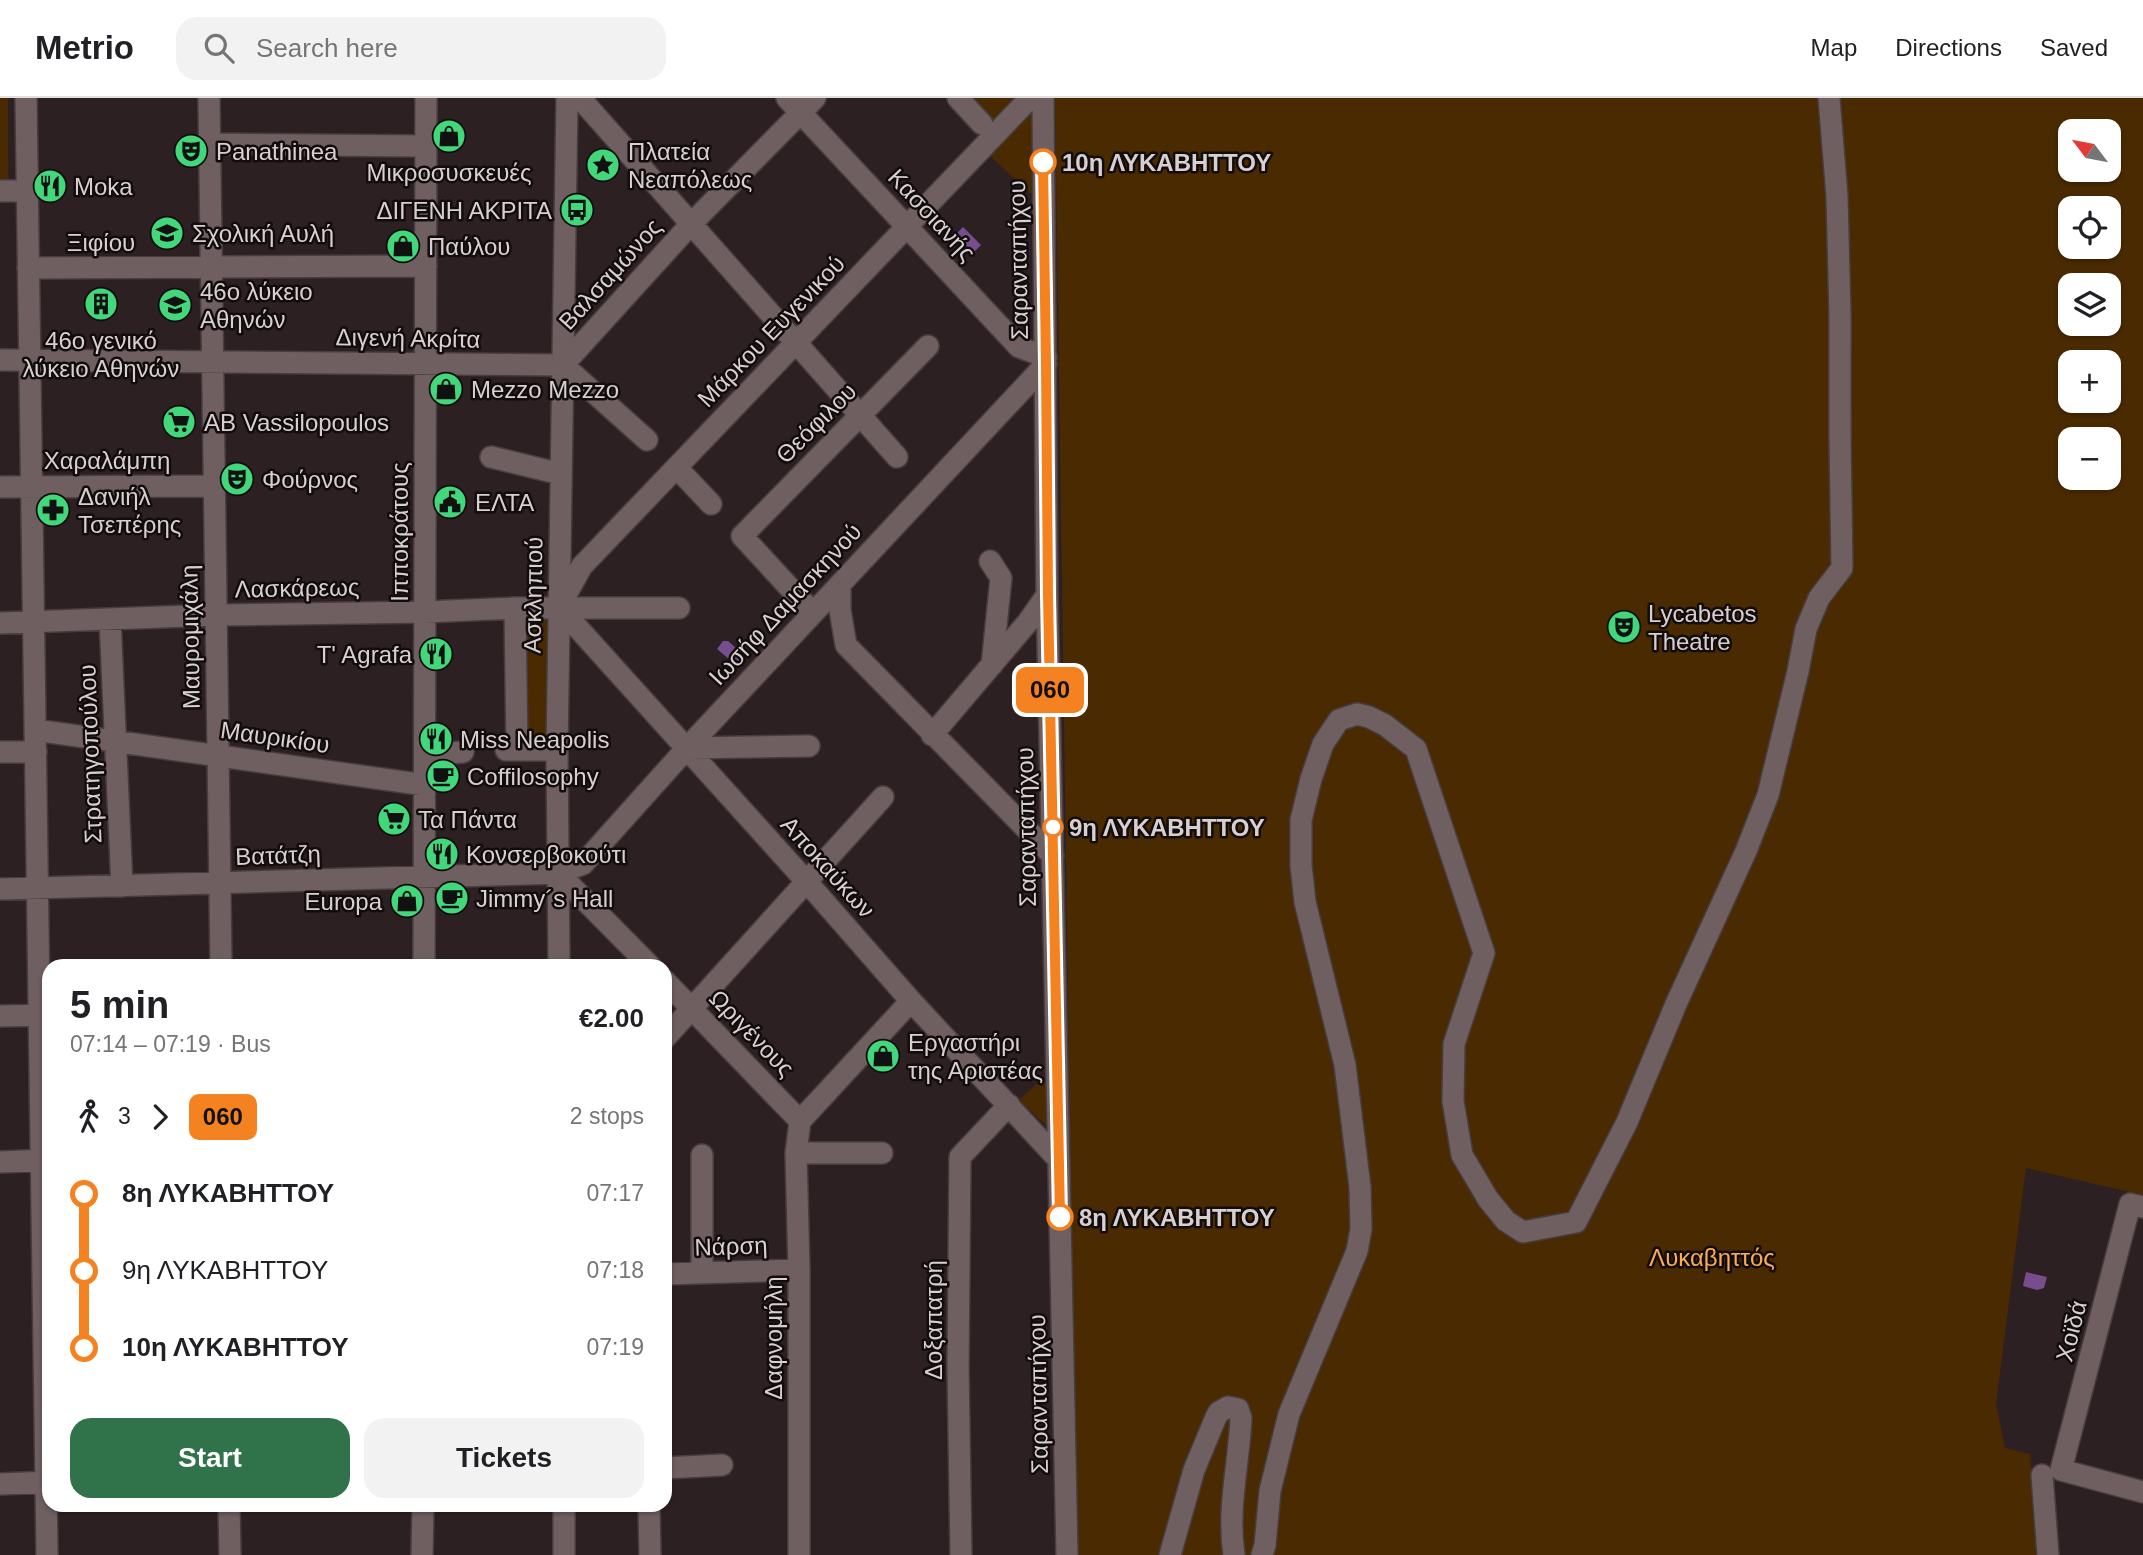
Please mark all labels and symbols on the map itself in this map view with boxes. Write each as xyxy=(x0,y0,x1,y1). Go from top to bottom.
shop icon: Μικροσυσκευές xyxy=(430,117,468,155)
north arrow xyxy=(2058,119,2121,182)
theatre icon: Panathinea xyxy=(172,132,210,170)
place label: Panathinea xyxy=(216,138,338,165)
place label: Πλατεία Νεαπόλεως xyxy=(628,138,752,193)
place icon: Πλατεία Νεαπόλεως xyxy=(584,146,622,184)
marker: 10η ΛΥΚΑΒΗΤΤΟΥ xyxy=(1030,149,1056,175)
place label: 10η ΛΥΚΑΒΗΤΤΟΥ xyxy=(1062,149,1271,176)
place label: Μικροσυσκευές xyxy=(366,159,532,186)
street label: Κασσιανής xyxy=(883,164,981,266)
restaurant icon: Moka xyxy=(31,167,69,205)
place label: Moka xyxy=(74,173,133,200)
street label: Σαρανταπήχου xyxy=(1003,180,1033,340)
bus stop icon: ΔΙΓΕΝΗ ΑΚΡΙΤΑ xyxy=(558,191,596,229)
place label: ΔΙΓΕΝΗ ΑΚΡΙΤΑ xyxy=(376,197,552,224)
street label: Βαλσαμώνος xyxy=(553,213,667,335)
school or university icon: Σχολική Αυλή xyxy=(148,214,186,252)
place label: Σχολική Αυλή xyxy=(192,220,334,247)
shop icon: Παύλου xyxy=(384,227,422,265)
street label: Ξιφίου xyxy=(67,229,135,256)
place label: Παύλου xyxy=(428,233,510,260)
street label: Μάρκου Ευγενικού xyxy=(692,250,850,412)
place label: 46ο λύκειο Αθηνών xyxy=(200,278,313,333)
building icon: 46ο γενικό λύκειο Αθηνών xyxy=(82,285,120,323)
school or university icon: 46ο λύκειο Αθηνών xyxy=(156,286,194,324)
street label: Διγενή Ακρίτα xyxy=(335,323,481,353)
place label: 46ο γενικό λύκειο Αθηνών xyxy=(23,327,179,382)
shop icon: Mezzo Mezzo xyxy=(427,370,465,408)
place label: Mezzo Mezzo xyxy=(471,376,619,403)
street label: Θεόφιλου xyxy=(770,377,862,469)
supermarket icon: AB Vassilopoulos xyxy=(160,403,198,441)
place label: AB Vassilopoulos xyxy=(204,409,389,436)
street label: Χαραλάμπη xyxy=(44,447,170,474)
theatre icon: Φούρνος xyxy=(218,460,256,498)
street label: Ιπποκράτους xyxy=(386,462,413,602)
place label: Φούρνος xyxy=(262,466,358,493)
place label: Δανιήλ Τσεπέρης xyxy=(78,483,181,538)
public building icon: ΕΛΤΑ xyxy=(431,483,469,521)
place label: ΕΛΤΑ xyxy=(475,489,534,516)
pharmacy icon: Δανιήλ Τσεπέρης xyxy=(34,491,72,529)
street label: Ιωσήφ Δαμασκηνού xyxy=(703,518,867,690)
street label: Ασκληπιού xyxy=(518,537,548,653)
street label: Μαυρομιχάλη xyxy=(175,565,205,709)
street label: Λασκάρεως xyxy=(234,573,360,603)
place label: Lycabetos Theatre xyxy=(1648,600,1757,655)
theatre icon: Lycabetos Theatre xyxy=(1605,608,1643,646)
restaurant icon: T' Agrafa xyxy=(417,635,455,673)
place label: T' Agrafa xyxy=(317,641,413,668)
street label: Στρατηγοπούλου xyxy=(73,664,107,844)
line badge: 060 xyxy=(1010,667,1090,713)
street label: Μαυρικίου xyxy=(219,716,331,758)
restaurant icon: Miss Neapolis xyxy=(417,720,455,758)
place label: Miss Neapolis xyxy=(460,726,609,753)
street label: Σαρανταπήχου xyxy=(1011,747,1041,907)
cafe icon: Coffilosophy xyxy=(424,757,462,795)
place label: Coffilosophy xyxy=(467,763,599,790)
supermarket icon: Τα Πάντα xyxy=(375,800,413,838)
place label: Τα Πάντα xyxy=(418,806,517,833)
street label: Αποκαύκων xyxy=(776,811,880,923)
place label: 9η ΛΥΚΑΒΗΤΤΟΥ xyxy=(1069,814,1265,841)
marker: 9η ΛΥΚΑΒΗΤΤΟΥ xyxy=(1043,817,1063,837)
restaurant icon: Κονσερβοκούτι xyxy=(423,835,461,873)
street label: Βατάτζη xyxy=(235,840,321,870)
place label: Κονσερβοκούτι xyxy=(466,841,626,868)
cafe icon: Jimmy´s Hall xyxy=(433,879,471,917)
shop icon: Europa xyxy=(388,882,426,920)
place label: Jimmy´s Hall xyxy=(476,885,613,912)
place label: Europa xyxy=(305,888,383,915)
street label: Ωριγένους xyxy=(704,984,800,1082)
place label: Εργαστήρι της Αριστέας xyxy=(908,1029,1043,1084)
shop icon: Εργαστήρι της Αριστέας xyxy=(864,1037,902,1075)
marker: 8η ΛΥΚΑΒΗΤΤΟΥ xyxy=(1047,1204,1073,1230)
place label: 8η ΛΥΚΑΒΗΤΤΟΥ xyxy=(1079,1204,1275,1231)
street label: Νάρση xyxy=(694,1231,768,1261)
park label: Λυκαβηττός xyxy=(1649,1244,1775,1271)
street label: Δοξαπατρή xyxy=(920,1260,947,1380)
street label: Δαφνομήλη xyxy=(760,1276,787,1400)
street label: Χοϊδά xyxy=(2050,1298,2092,1364)
street label: Σαρανταπήχου xyxy=(1023,1314,1053,1474)

